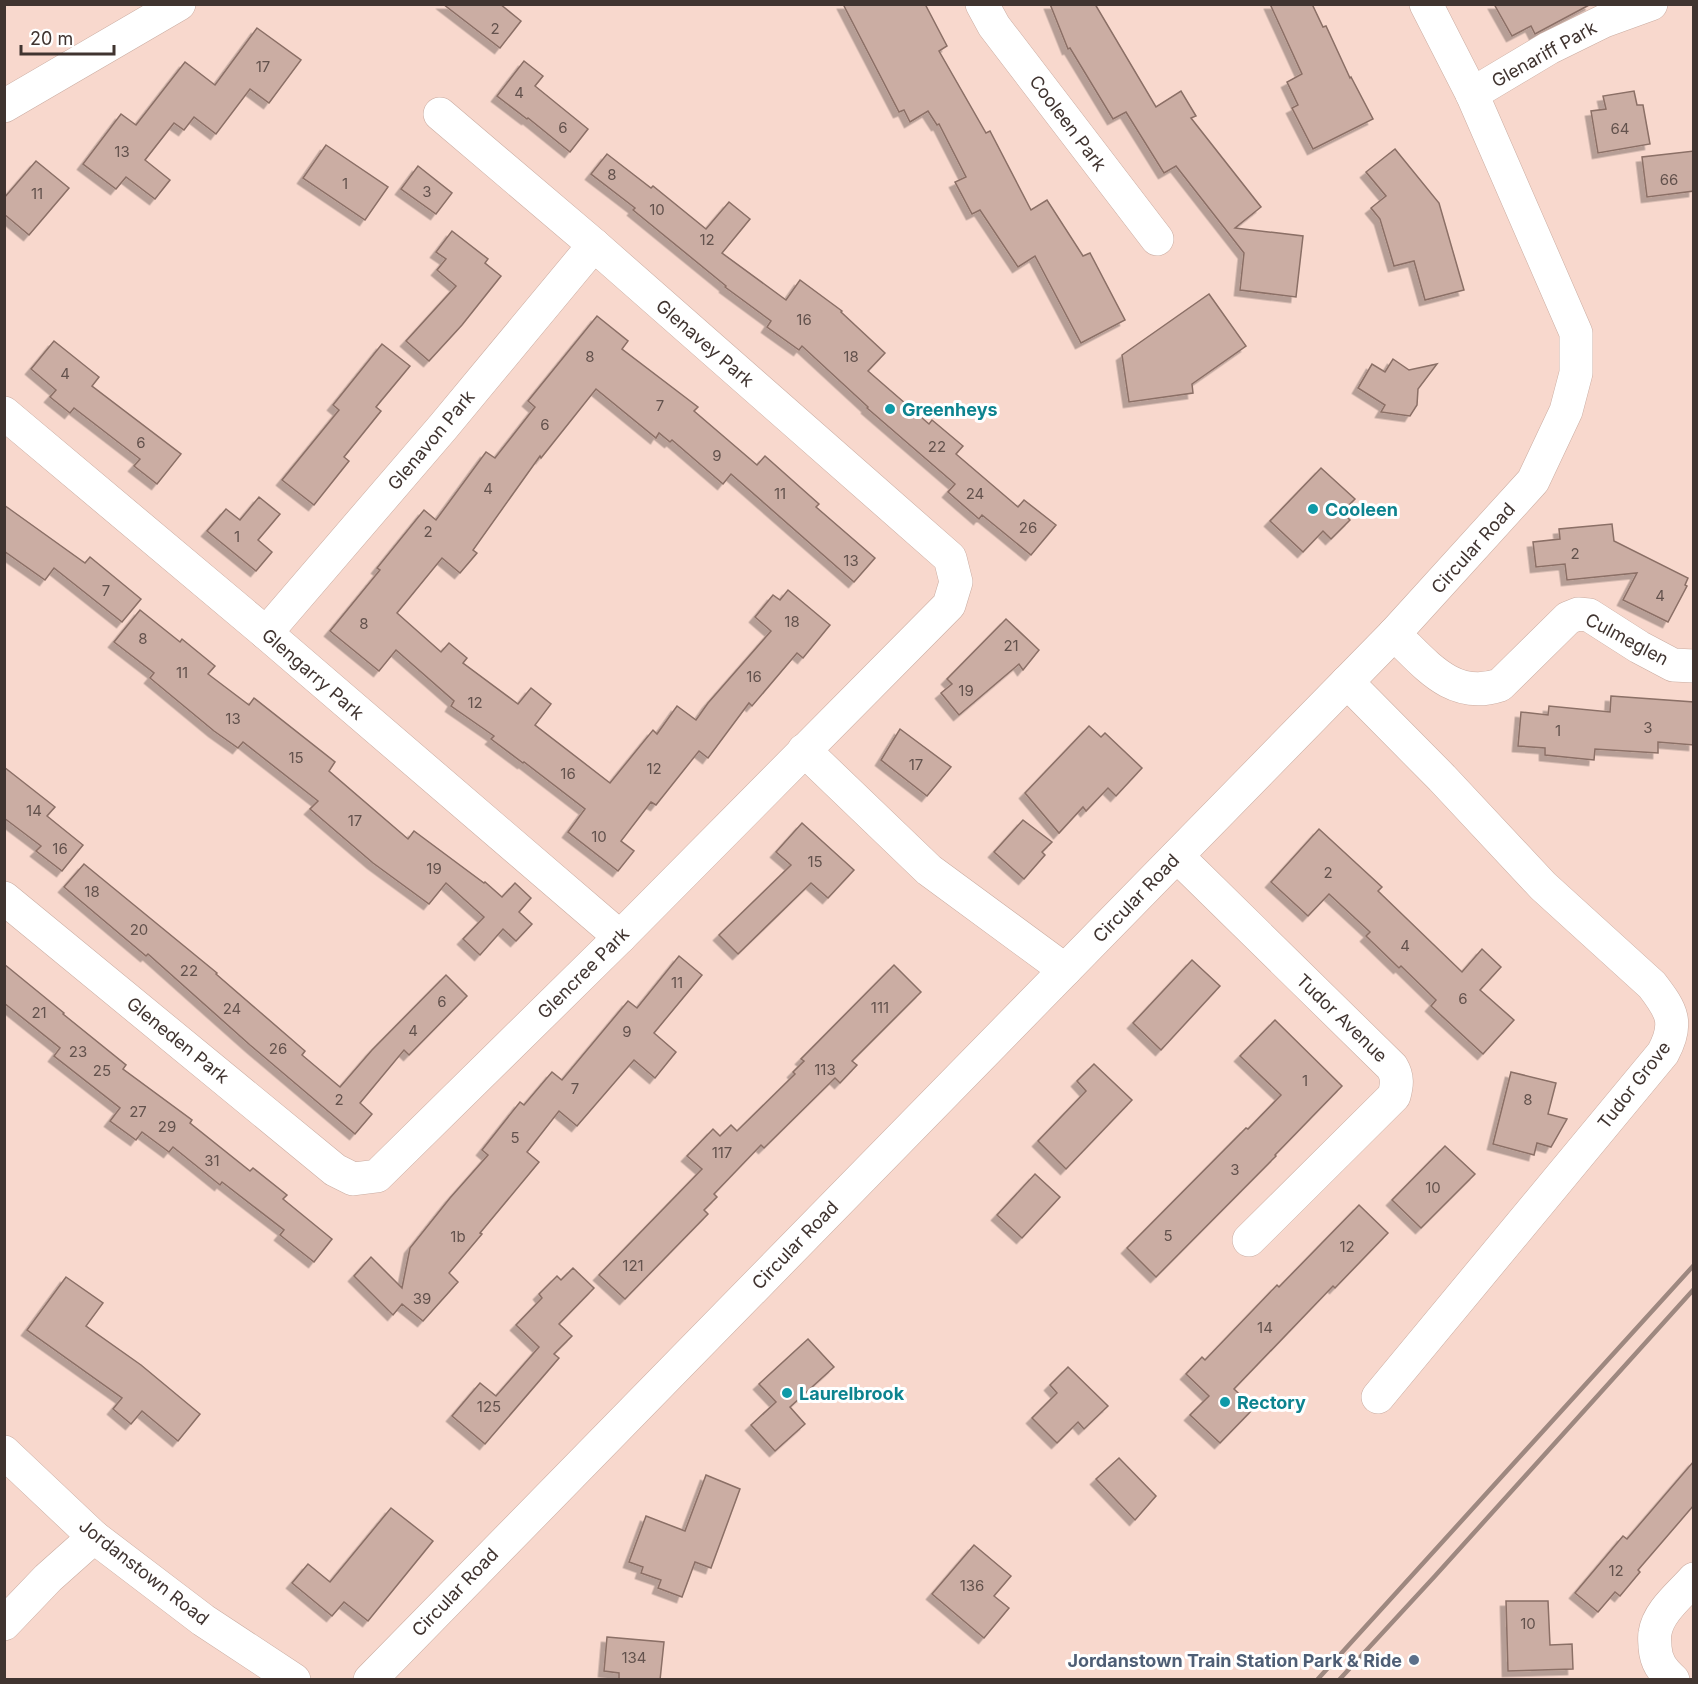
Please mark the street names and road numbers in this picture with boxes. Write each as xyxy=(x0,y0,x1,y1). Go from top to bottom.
street label: Glenariff Park xyxy=(1488,16,1600,91)
street label: Cooleen Park xyxy=(1025,71,1111,175)
street label: Glenavey Park xyxy=(652,295,758,391)
street label: Glenavon Park xyxy=(383,386,479,494)
street label: Circular Road xyxy=(1427,498,1519,598)
street label: Culmeglen xyxy=(1582,608,1672,670)
street label: Glengarry Park xyxy=(258,624,368,724)
street label: Circular Road xyxy=(1089,849,1183,947)
street label: Glencree Park xyxy=(533,923,633,1023)
street label: Tudor Avenue xyxy=(1292,970,1392,1066)
street label: Gleneden Park xyxy=(123,992,233,1088)
street label: Tudor Grove xyxy=(1593,1037,1675,1133)
street label: Circular Road xyxy=(748,1196,842,1294)
street label: Jordanstown Road xyxy=(75,1515,213,1629)
street label: Circular Road xyxy=(408,1543,502,1641)

